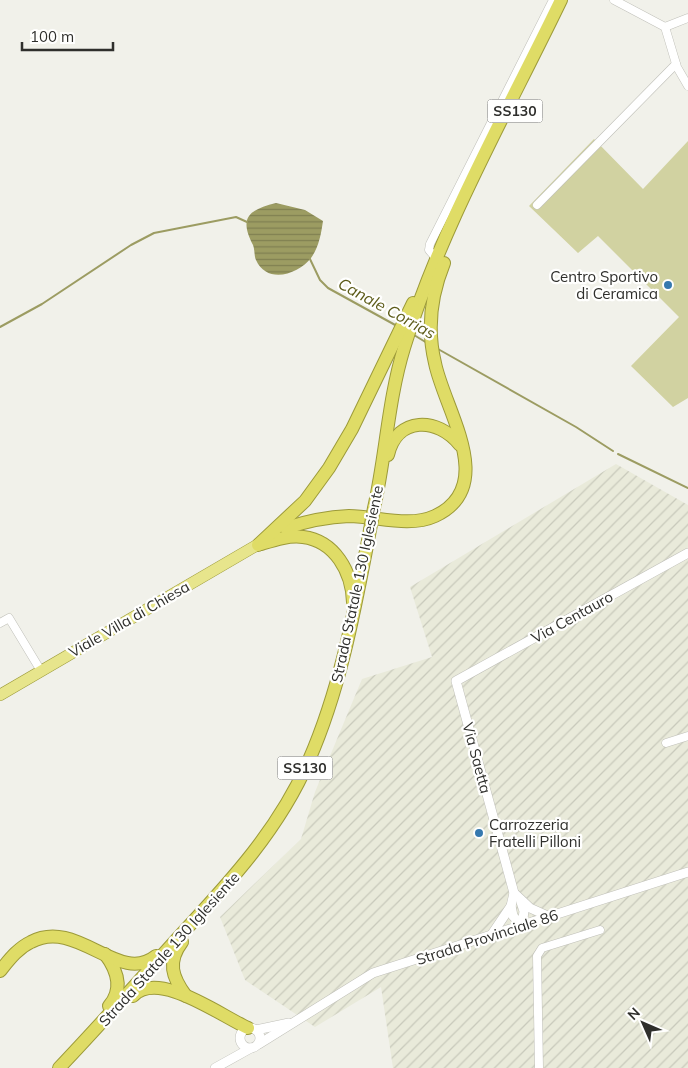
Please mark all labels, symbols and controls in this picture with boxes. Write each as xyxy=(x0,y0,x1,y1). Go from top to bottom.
scale bar xyxy=(22,20,114,52)
text: 100 m xyxy=(30,27,74,46)
road number: SS130 xyxy=(488,100,542,122)
place label: Centro Sportivo di Ceramica xyxy=(550,267,658,303)
water label: Canale Corrias xyxy=(335,273,439,343)
marker: Centro Sportivo di Ceramica xyxy=(662,279,674,291)
street label: Strada Statale 130 Iglesiente xyxy=(327,484,387,684)
street label: Viale Villa di Chiesa xyxy=(65,577,193,661)
street label: Via Centauro xyxy=(528,587,616,647)
street label: Via Saetta xyxy=(458,720,496,796)
road number: SS130 xyxy=(278,756,332,780)
place label: Carrozzeria Fratelli Pilloni xyxy=(489,815,581,851)
marker: Carrozzeria Fratelli Pilloni xyxy=(473,827,485,839)
street label: Strada Statale 130 Iglesiente xyxy=(95,868,243,1030)
street label: Strada Provinciale 86 xyxy=(414,905,560,969)
north arrow xyxy=(618,998,668,1048)
text: N xyxy=(624,1004,644,1024)

